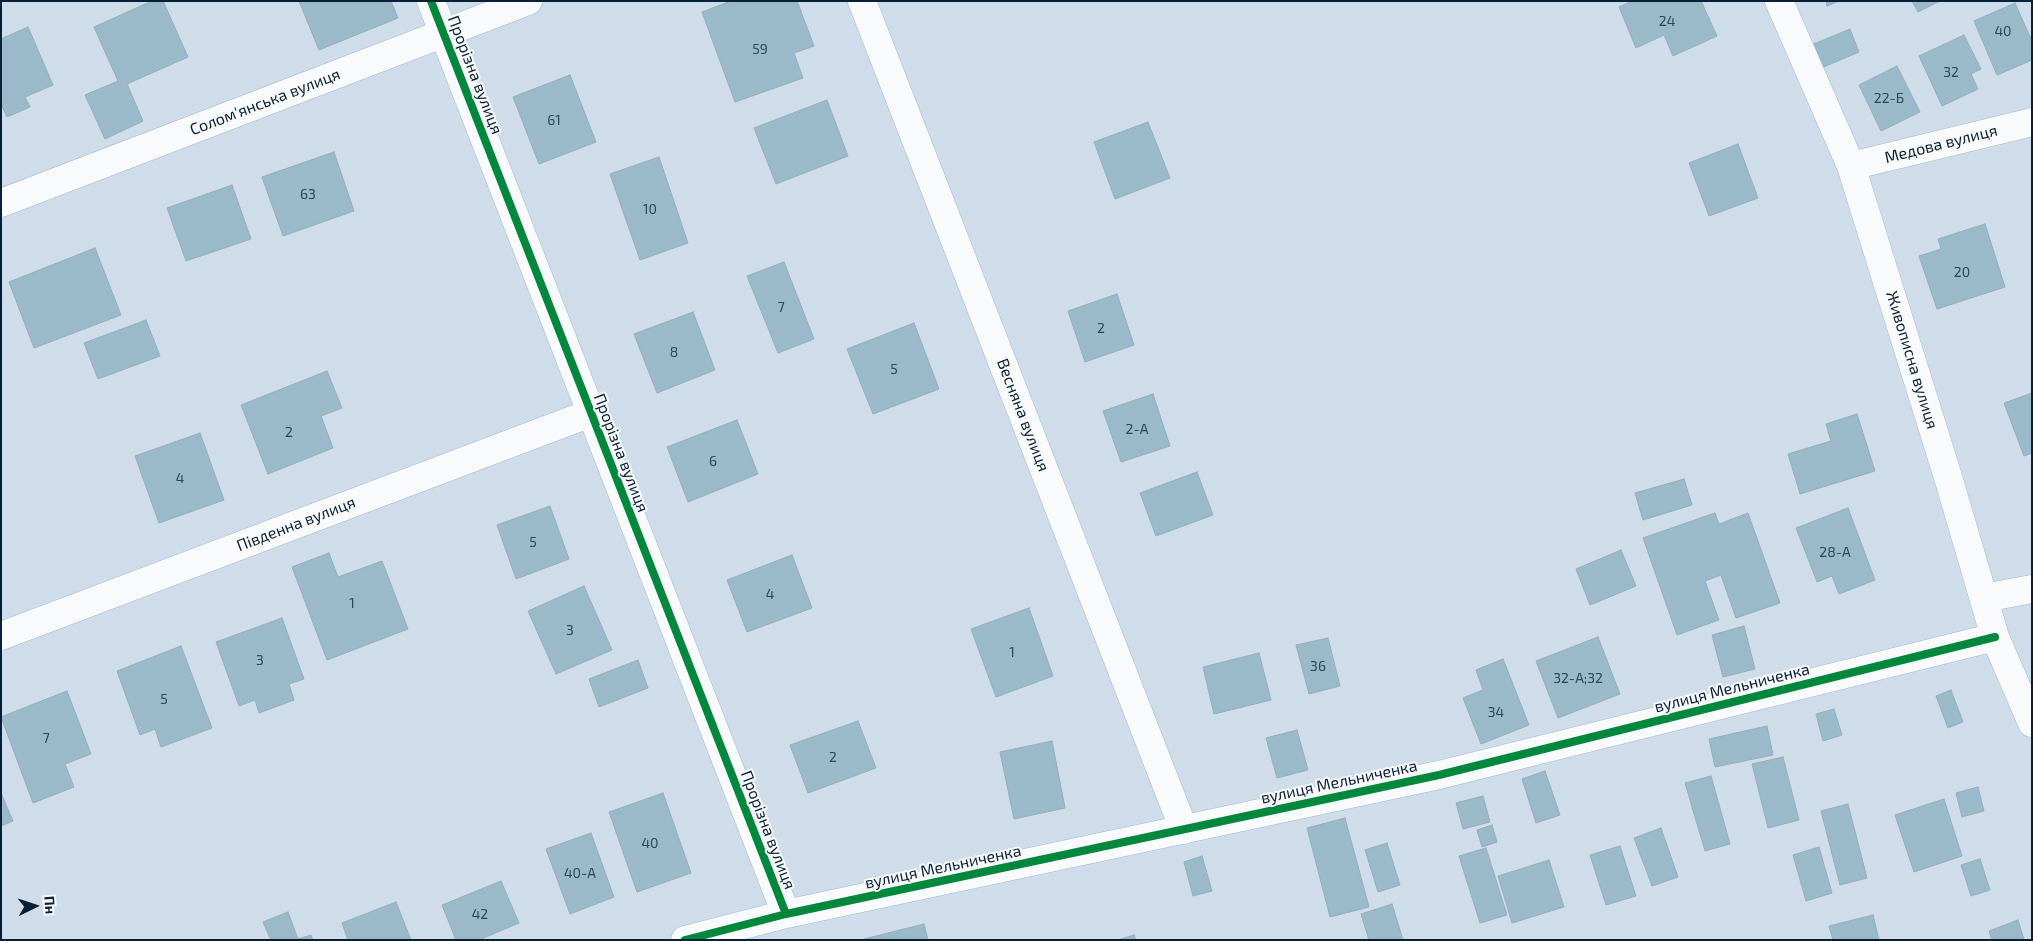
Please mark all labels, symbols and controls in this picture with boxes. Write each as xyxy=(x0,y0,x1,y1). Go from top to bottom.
street label: Прорізна вулиця xyxy=(444,13,506,137)
house number: 24 xyxy=(1659,13,1675,29)
house number: 40 xyxy=(1994,23,2012,39)
house number: 59 xyxy=(752,41,768,57)
street label: Солом'янська вулиця xyxy=(187,64,343,140)
house number: 32 xyxy=(1943,64,1959,80)
house number: 22-Б xyxy=(1874,90,1904,106)
house number: 61 xyxy=(547,112,561,128)
street label: Медова вулиця xyxy=(1883,121,1999,167)
house number: 63 xyxy=(300,186,316,202)
house number: 10 xyxy=(643,201,657,217)
house number: 20 xyxy=(1954,264,1970,280)
street label: Живописна вулиця xyxy=(1882,289,1942,431)
house number: 7 xyxy=(777,299,785,315)
house number: 2 xyxy=(1097,320,1105,336)
house number: 8 xyxy=(670,344,678,360)
street label: Весняна вулиця xyxy=(993,356,1053,474)
house number: 5 xyxy=(890,361,898,377)
street label: Прорізна вулиця xyxy=(590,391,652,515)
house number: 2-А xyxy=(1126,421,1148,437)
house number: 2 xyxy=(285,424,293,440)
house number: 6 xyxy=(709,453,717,469)
house number: 4 xyxy=(176,470,184,486)
street label: Південна вулиця xyxy=(234,492,358,556)
house number: 5 xyxy=(529,534,537,550)
house number: 28-А xyxy=(1819,544,1851,560)
house number: 4 xyxy=(766,586,774,602)
house number: 1 xyxy=(349,595,355,611)
house number: 3 xyxy=(566,622,574,638)
house number: 1 xyxy=(1009,644,1015,660)
house number: 3 xyxy=(256,652,264,668)
house number: 36 xyxy=(1310,658,1326,674)
street label: вулиця Мельниченка xyxy=(1652,659,1812,717)
house number: 32-А;32 xyxy=(1553,670,1603,686)
house number: 5 xyxy=(160,691,168,707)
house number: 34 xyxy=(1488,704,1504,720)
house number: 7 xyxy=(42,730,50,746)
house number: 2 xyxy=(829,749,837,765)
street label: вулиця Мельниченка xyxy=(1259,756,1419,808)
street label: Прорізна вулиця xyxy=(737,768,799,892)
house number: 40 xyxy=(641,835,659,851)
street label: вулиця Мельниченка xyxy=(863,841,1023,893)
house number: 40-А xyxy=(564,865,596,881)
north arrow xyxy=(10,881,60,931)
text: Пн xyxy=(41,895,60,915)
house number: 42 xyxy=(472,906,488,922)

